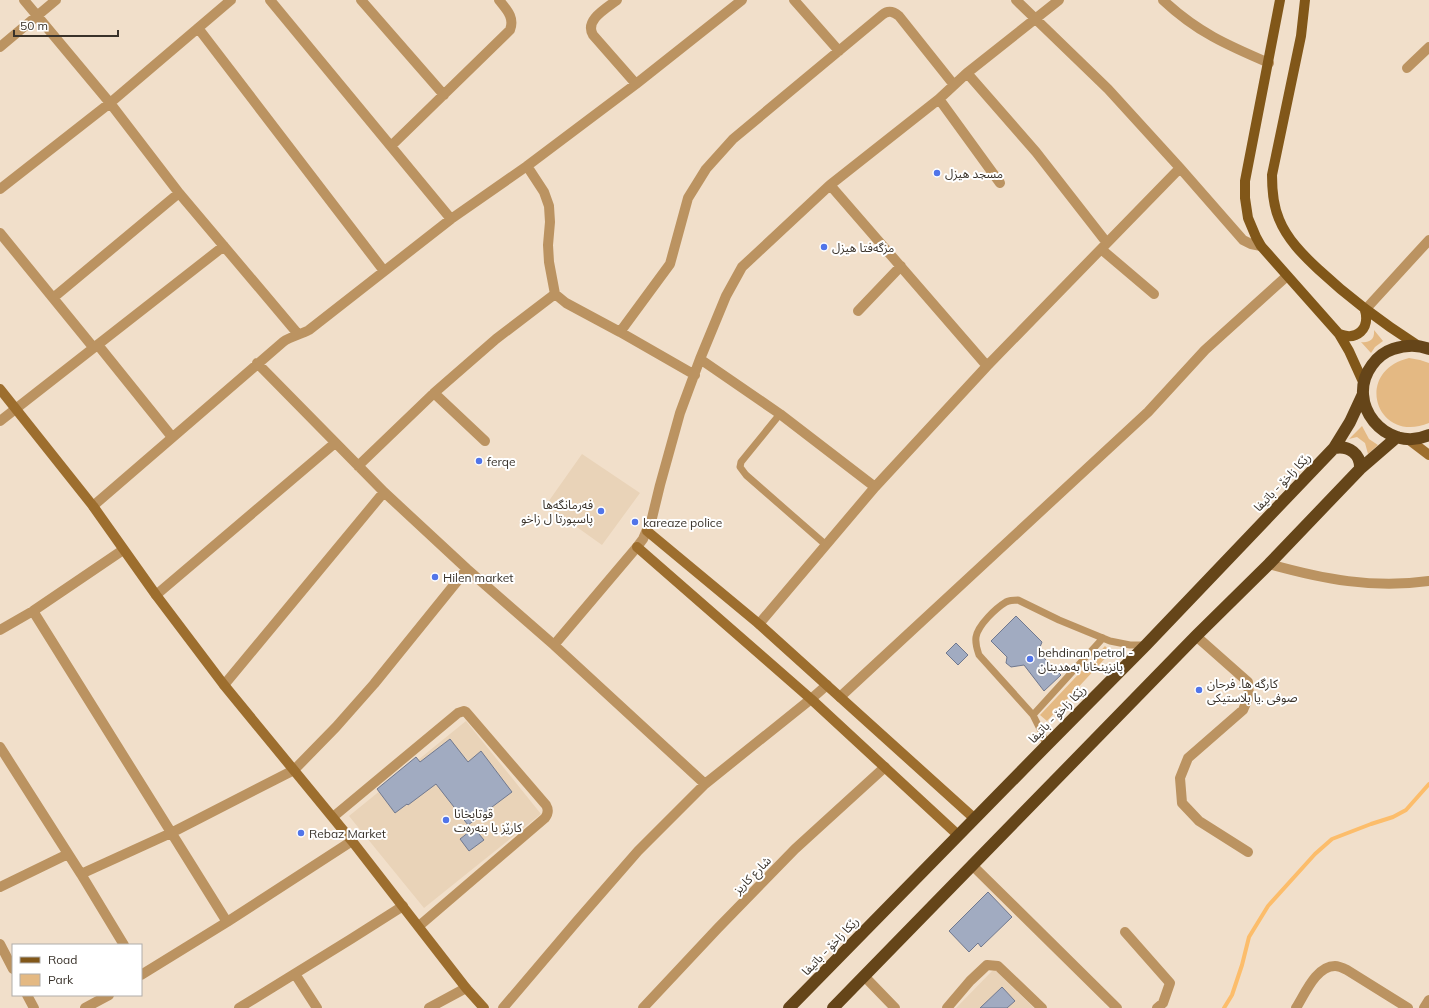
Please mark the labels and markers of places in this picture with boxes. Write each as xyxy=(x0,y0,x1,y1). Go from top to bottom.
place label: مسجد هيزل xyxy=(945,166,1003,181)
marker: مسجد هيزل xyxy=(932,168,942,178)
place label: مزگەفتا هیزل xyxy=(832,240,894,255)
marker: مزگەفتا هیزل xyxy=(819,242,829,252)
place label: ferqe xyxy=(487,454,515,469)
marker: ferqe xyxy=(474,456,484,466)
place label: فەرمانگەها پاسپورتا ل زاخو xyxy=(521,497,593,527)
marker: فەرمانگەها پاسپورتا ل زاخو xyxy=(596,506,606,516)
place label: kareaze police xyxy=(643,515,722,530)
marker: kareaze police xyxy=(630,517,640,527)
place label: Hilen market xyxy=(443,570,513,585)
marker: Hilen market xyxy=(430,572,440,582)
place label: behdinan petrol - پانزینخانا بەهدینان xyxy=(1038,645,1133,675)
marker: behdinan petrol - پانزینخانا بەهدینان xyxy=(1025,654,1035,664)
place label: کارگه ها. فرحان صوفی .یا بلاستیکی xyxy=(1207,676,1298,705)
marker: کارگه ها. فرحان صوفی .یا بلاستیکی xyxy=(1194,685,1204,695)
place label: قوتابخانا کارێز یا بنەرەت xyxy=(454,806,523,835)
marker: قوتابخانا کارێز یا بنەرەت xyxy=(441,815,451,825)
place label: Rebaz Market xyxy=(309,826,386,841)
marker: Rebaz Market xyxy=(296,828,306,838)

